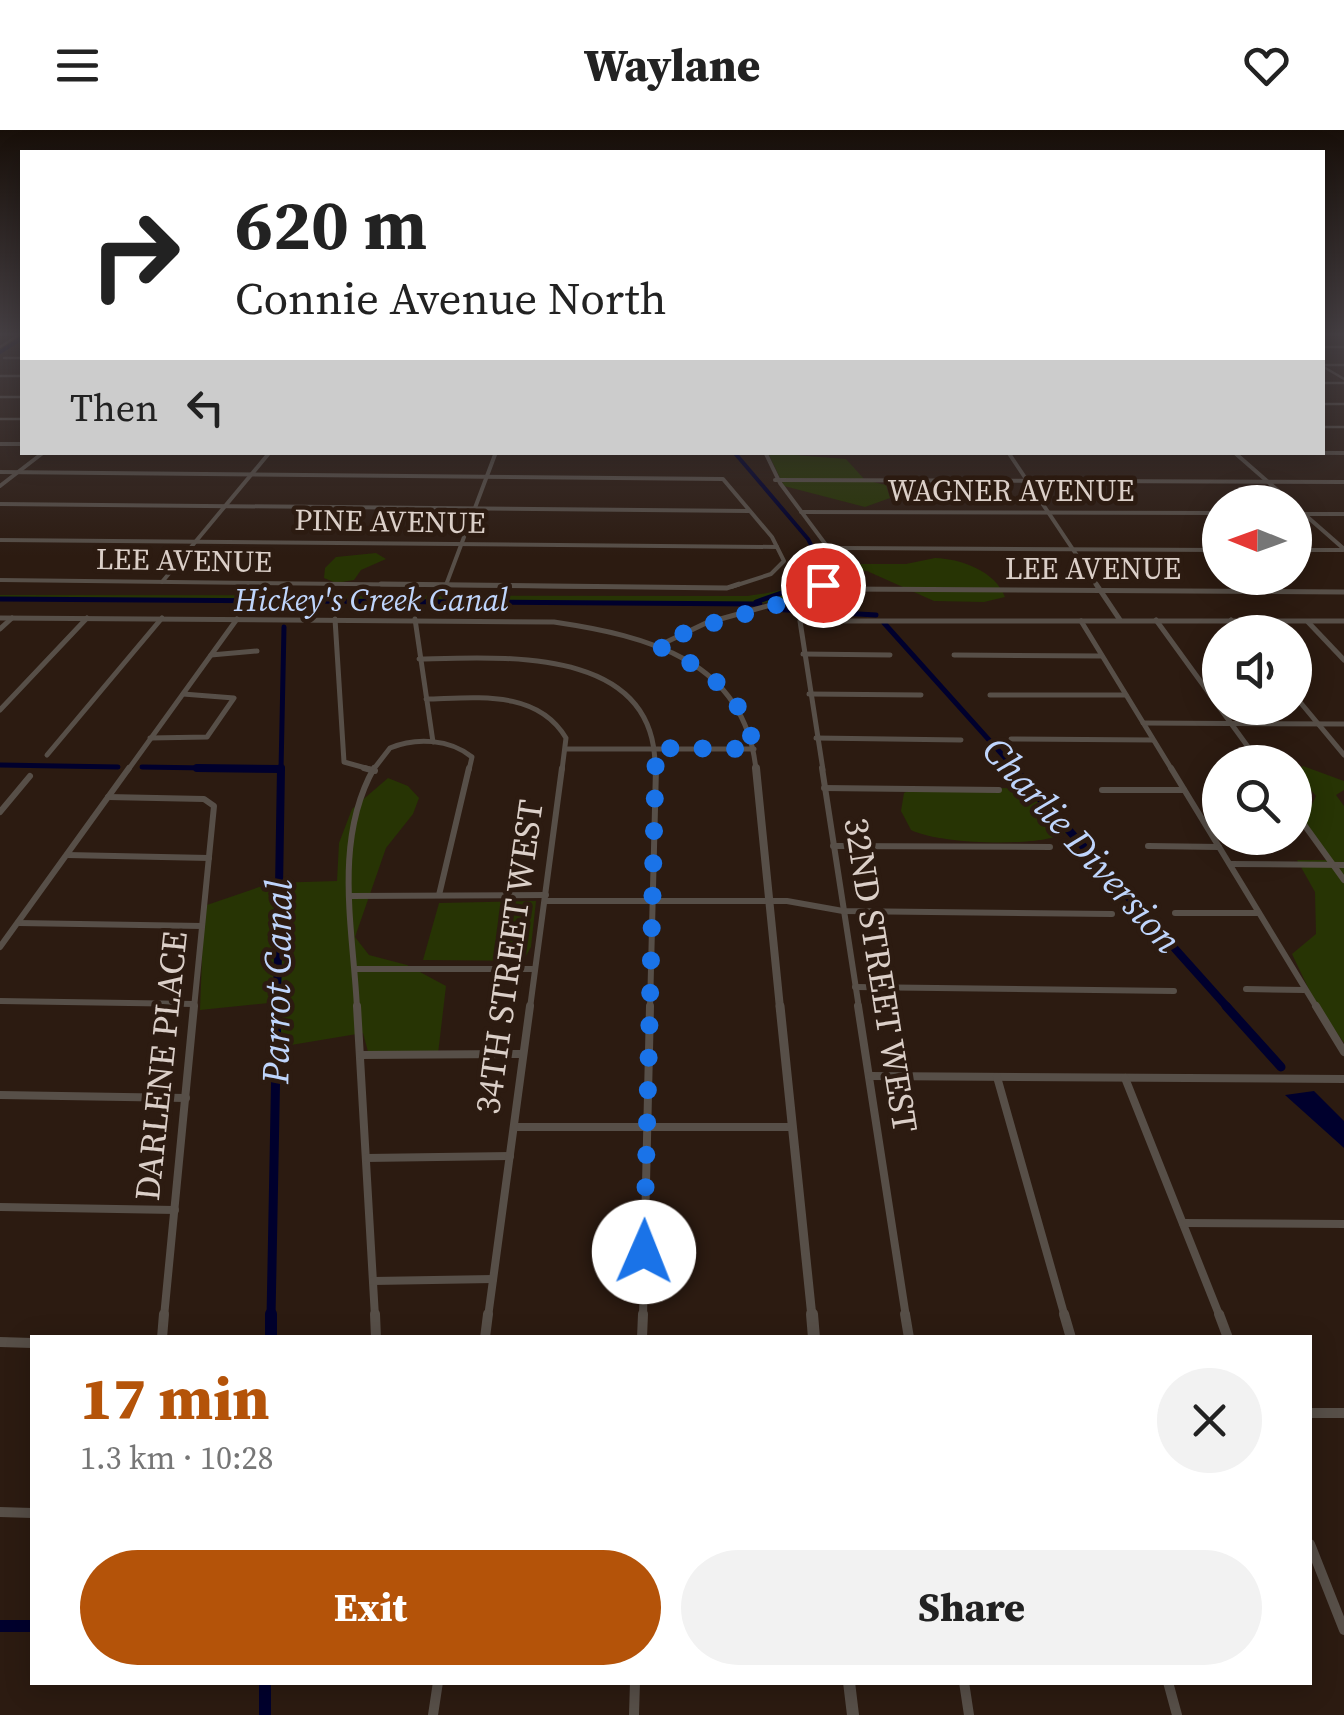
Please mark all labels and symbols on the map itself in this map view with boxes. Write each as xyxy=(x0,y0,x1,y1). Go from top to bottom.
street label: WAGNER AVENUE xyxy=(888,470,1134,511)
north arrow xyxy=(1202,485,1312,595)
street label: PINE AVENUE xyxy=(294,499,486,543)
street label: LEE AVENUE xyxy=(96,538,272,582)
pin xyxy=(781,543,866,628)
street label: LEE AVENUE xyxy=(1005,548,1181,589)
water label: Hickey's Creek Canal xyxy=(233,578,508,622)
water label: Charlie Diversion xyxy=(971,725,1193,965)
street label: 34TH STREET WEST xyxy=(463,797,555,1117)
street label: 32ND STREET WEST xyxy=(832,814,930,1136)
water label: Parrot Canal xyxy=(249,879,305,1085)
street label: DARLENE PLACE xyxy=(123,929,199,1203)
position arrow xyxy=(592,1200,696,1304)

